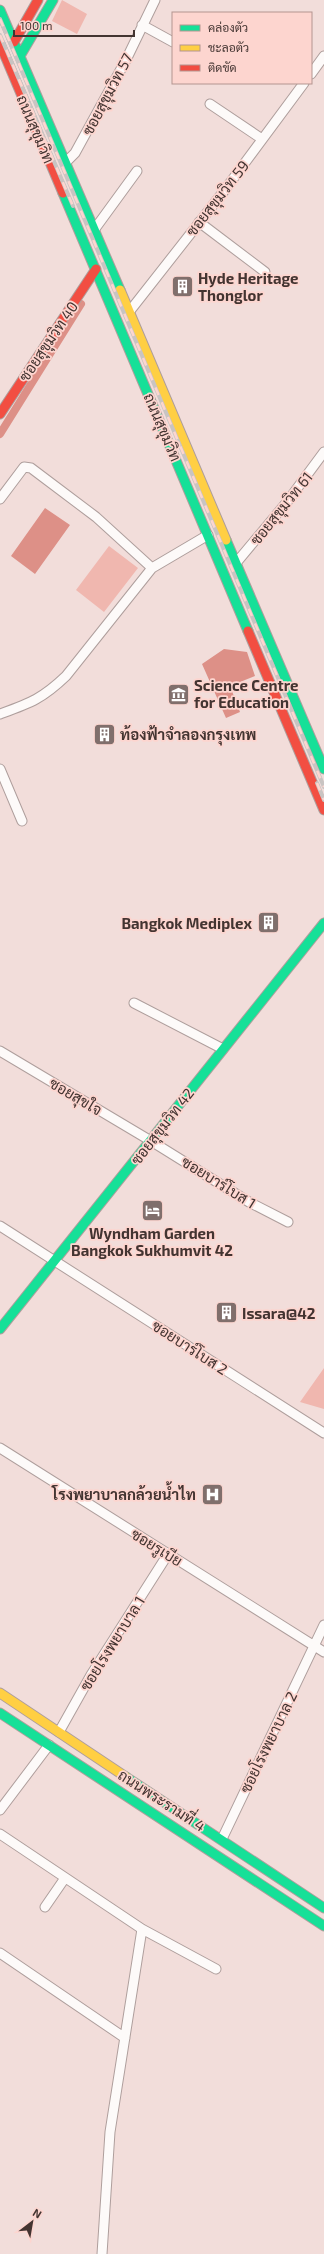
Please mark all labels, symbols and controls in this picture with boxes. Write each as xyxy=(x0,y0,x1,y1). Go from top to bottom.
scale bar xyxy=(14,12,134,38)
legend xyxy=(172,12,312,84)
text: 100 m xyxy=(20,18,52,32)
text: คล่องตัว xyxy=(208,20,248,34)
text: ชะลอตัว xyxy=(208,40,249,54)
street label: ซอยสุขุมวิท 57 xyxy=(78,50,139,139)
text: ติดขัด xyxy=(208,60,237,74)
street label: ถนนสุขุมวิท xyxy=(11,92,58,167)
street label: ซอยสุขุมวิท 59 xyxy=(182,157,254,241)
place label: Hyde Heritage Thonglor xyxy=(198,269,299,304)
building icon: Hyde Heritage Thonglor xyxy=(170,274,196,300)
street label: ซอยสุขุมวิท 40 xyxy=(15,298,84,386)
street label: ถนนสุขุมวิท xyxy=(138,390,185,465)
street label: ซอยสุขุมวิท 61 xyxy=(246,468,318,550)
place label: Science Centre for Education xyxy=(194,676,298,711)
museum icon: Science Centre for Education xyxy=(165,681,191,707)
building icon: ท้องฟ้าจำลองกรุงเทพ xyxy=(92,721,118,747)
place label: ท้องฟ้าจำลองกรุงเทพ xyxy=(120,725,256,746)
building icon: Bangkok Mediplex xyxy=(255,910,281,936)
place label: Bangkok Mediplex xyxy=(121,914,252,932)
street label: ซอยสุขใจ xyxy=(45,1073,106,1121)
street label: ซอยสุขุมวิท 42 xyxy=(127,1084,200,1170)
street label: ซอยบาร์โบส 1 xyxy=(179,1152,259,1212)
hotel icon: Wyndham Garden Bangkok Sukhumvit 42 xyxy=(139,1197,165,1223)
place label: Wyndham Garden Bangkok Sukhumvit 42 xyxy=(71,1224,233,1259)
building icon: Issara@42 xyxy=(213,1300,239,1326)
place label: Issara@42 xyxy=(242,1304,316,1322)
street label: ซอยบาร์โบส 2 xyxy=(149,1316,231,1378)
place label: โรงพยาบาลกล้วยน้ำไท xyxy=(51,1481,196,1503)
hospital icon: โรงพยาบาลกล้วยน้ำไท xyxy=(199,1481,225,1507)
street label: ซอยรูเบีย xyxy=(127,1524,186,1571)
street label: ซอยโรงพยาบาล 1 xyxy=(76,1592,148,1694)
street label: ซอยโรงพยาบาล 2 xyxy=(236,1688,300,1796)
street label: ถนนพระรามที่ 4 xyxy=(115,1761,212,1835)
north arrow xyxy=(12,2202,52,2242)
text: N xyxy=(31,2205,44,2221)

